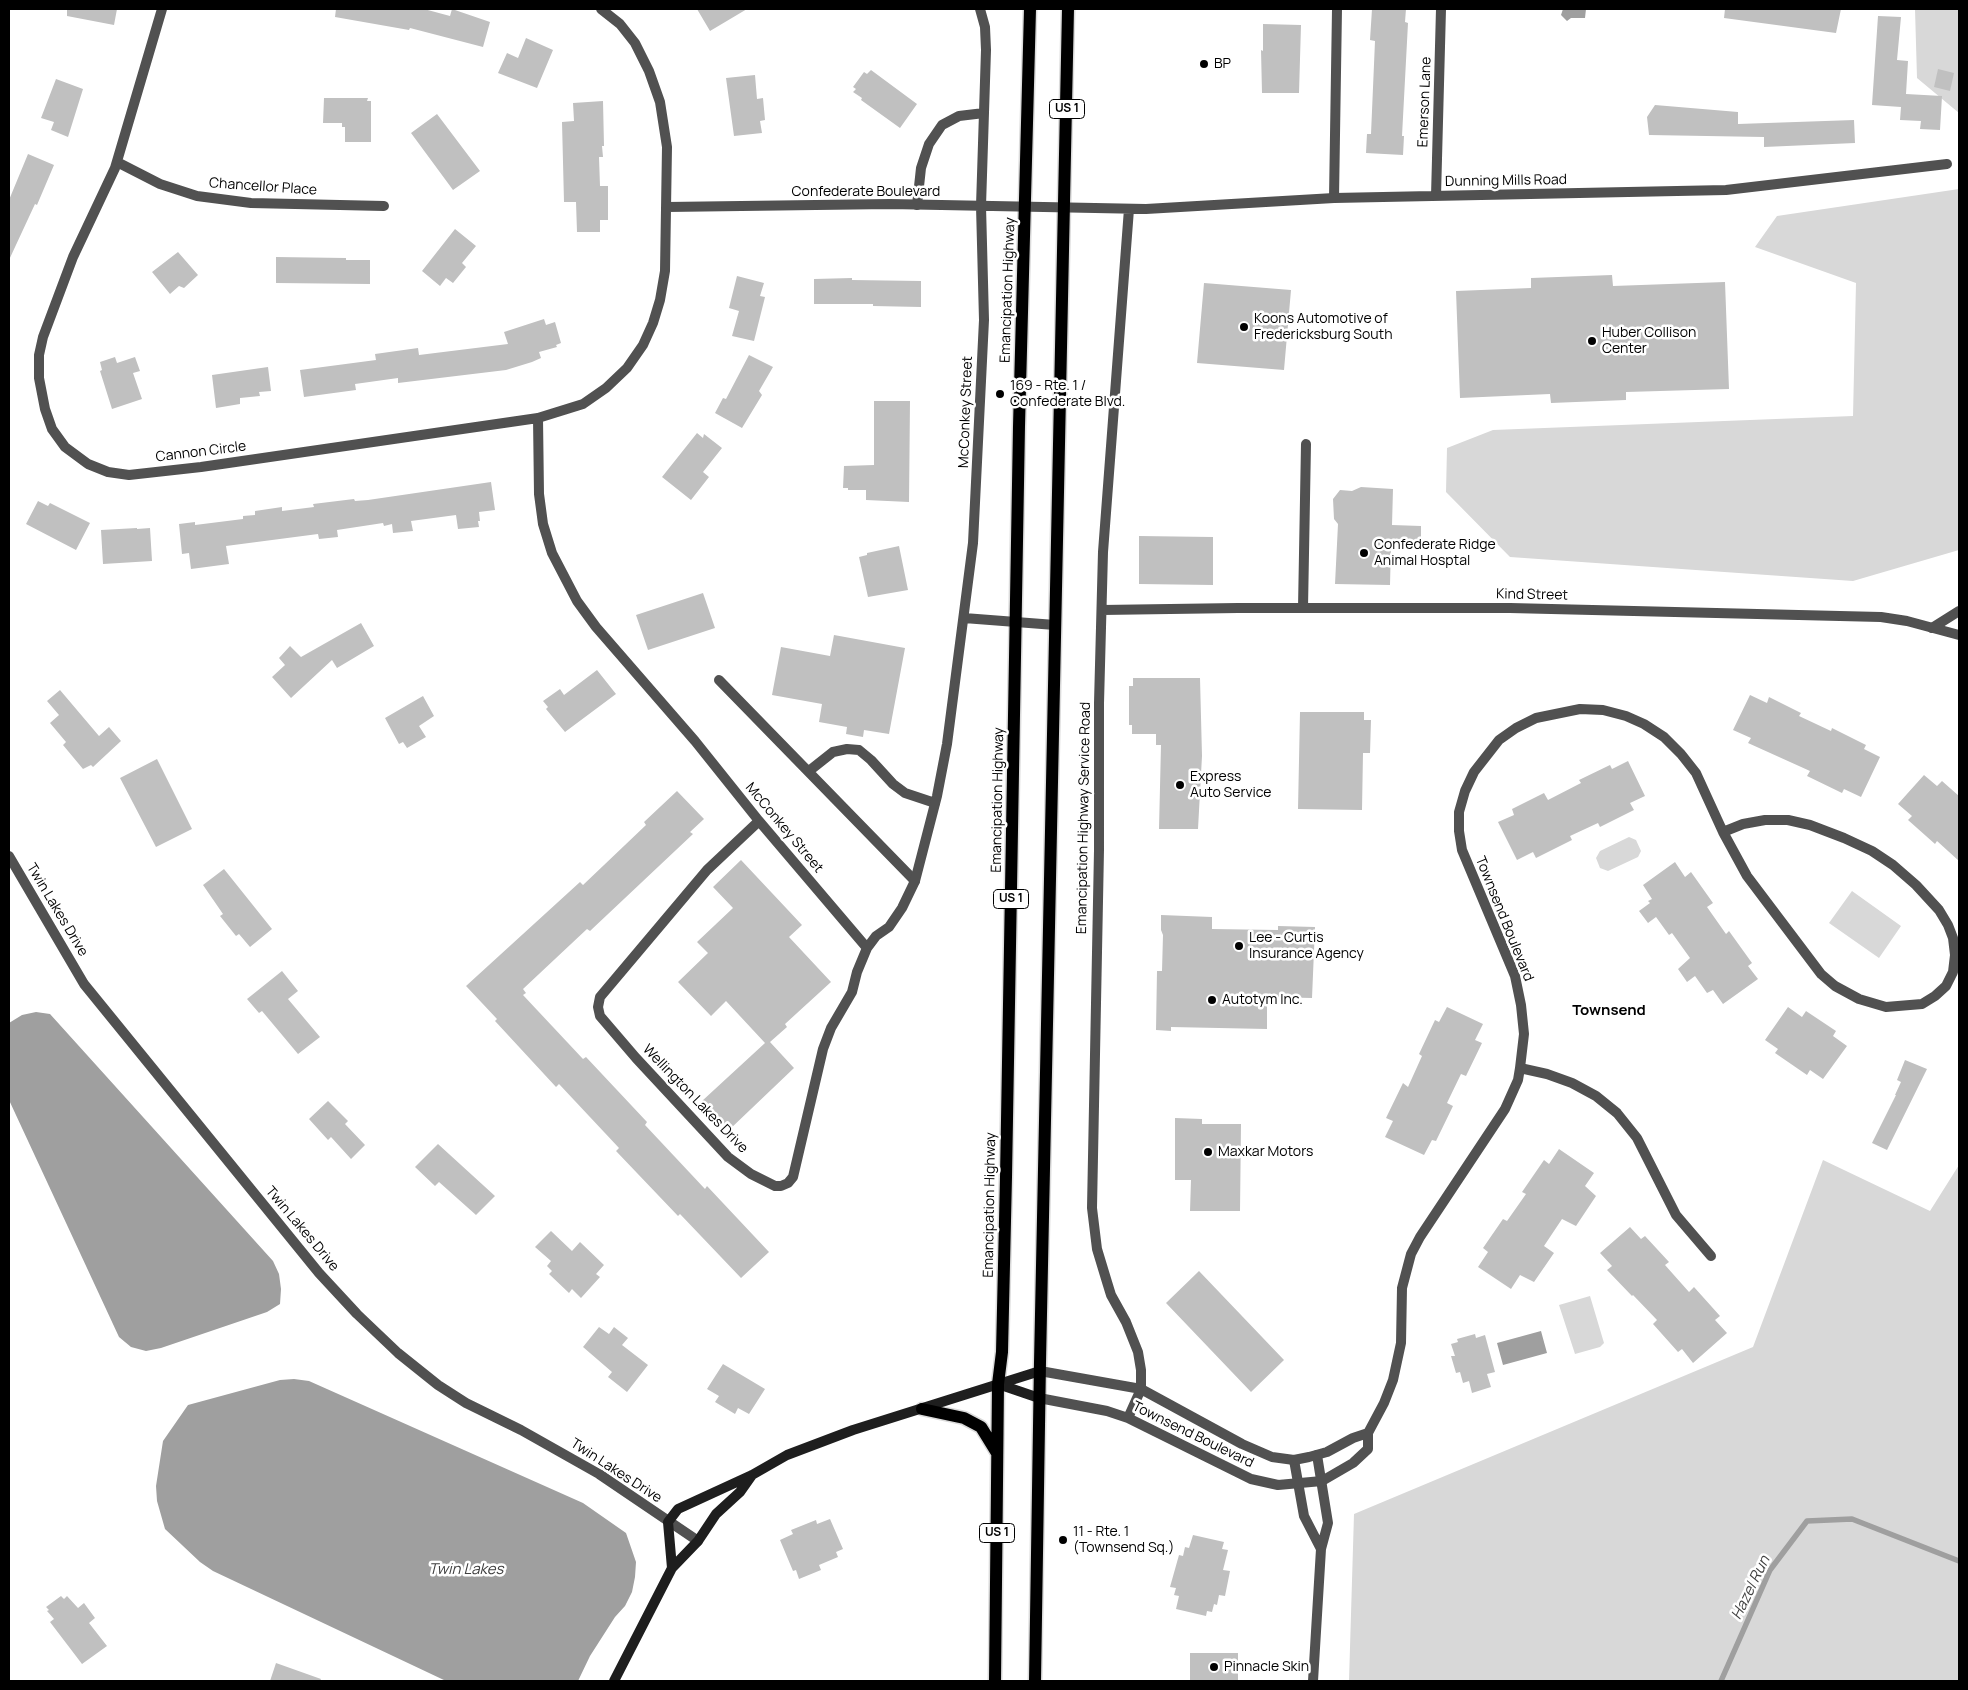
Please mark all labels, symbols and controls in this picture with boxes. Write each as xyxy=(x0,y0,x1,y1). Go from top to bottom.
place label: BP xyxy=(1214,56,1231,72)
street label: Emerson Lane xyxy=(1415,56,1435,148)
marker: BP xyxy=(1198,58,1210,70)
road number: US 1 xyxy=(1050,100,1084,118)
street label: Dunning Mills Road xyxy=(1445,172,1567,190)
street label: Chancellor Place xyxy=(209,175,317,199)
street label: Confederate Boulevard xyxy=(792,184,940,200)
street label: Emancipation Highway xyxy=(997,217,1019,363)
place label: Koons Automotive of Fredericksburg South xyxy=(1254,311,1392,344)
marker: Koons Automotive of Fredericksburg South xyxy=(1238,321,1250,333)
place label: Huber Collison Center xyxy=(1602,325,1696,358)
marker: Huber Collison Center xyxy=(1586,335,1598,347)
street label: McConkey Street xyxy=(956,356,976,468)
place label: 169 - Rte. 1 / Confederate Blvd. xyxy=(1010,378,1125,411)
marker: 169 - Rte. 1 / Confederate Blvd. xyxy=(994,388,1006,400)
street label: Cannon Circle xyxy=(155,438,247,466)
place label: Confederate Ridge Animal Hosptal xyxy=(1374,537,1496,570)
marker: Confederate Ridge Animal Hosptal xyxy=(1358,547,1370,559)
street label: Kind Street xyxy=(1496,586,1568,604)
street label: Emancipation Highway Service Road xyxy=(1074,702,1094,934)
street label: Emancipation Highway xyxy=(988,727,1008,873)
place label: Express Auto Service xyxy=(1190,769,1272,802)
marker: Express Auto Service xyxy=(1174,779,1186,791)
street label: McConkey Street xyxy=(741,780,827,876)
street label: Townsend Boulevard xyxy=(1471,854,1537,984)
street label: Twin Lakes Drive xyxy=(23,860,91,960)
road number: US 1 xyxy=(994,890,1028,909)
place label: Lee - Curtis Insurance Agency xyxy=(1249,930,1364,962)
marker: Lee - Curtis Insurance Agency xyxy=(1233,940,1245,952)
place label: Autotym Inc. xyxy=(1222,992,1303,1008)
marker: Autotym Inc. xyxy=(1206,994,1218,1006)
district label: Townsend xyxy=(1572,1002,1646,1020)
street label: Wellington Lakes Drive xyxy=(639,1041,751,1157)
street label: Emancipation Highway xyxy=(980,1132,1000,1278)
place label: Maxkar Motors xyxy=(1218,1144,1313,1160)
marker: Maxkar Motors xyxy=(1202,1146,1214,1158)
street label: Twin Lakes Drive xyxy=(262,1183,342,1275)
street label: Townsend Boulevard xyxy=(1130,1398,1256,1472)
street label: Twin Lakes Drive xyxy=(567,1435,665,1507)
road number: US 1 xyxy=(980,1524,1014,1542)
place label: 11 - Rte. 1 (Townsend Sq.) xyxy=(1073,1524,1174,1556)
marker: 11 - Rte. 1 (Townsend Sq.) xyxy=(1057,1534,1069,1546)
water label: Hazel Run xyxy=(1728,1553,1774,1623)
water label: Twin Lakes xyxy=(429,1561,503,1579)
place label: Pinnacle Skin xyxy=(1224,1659,1309,1675)
marker: Pinnacle Skin xyxy=(1208,1661,1220,1673)

